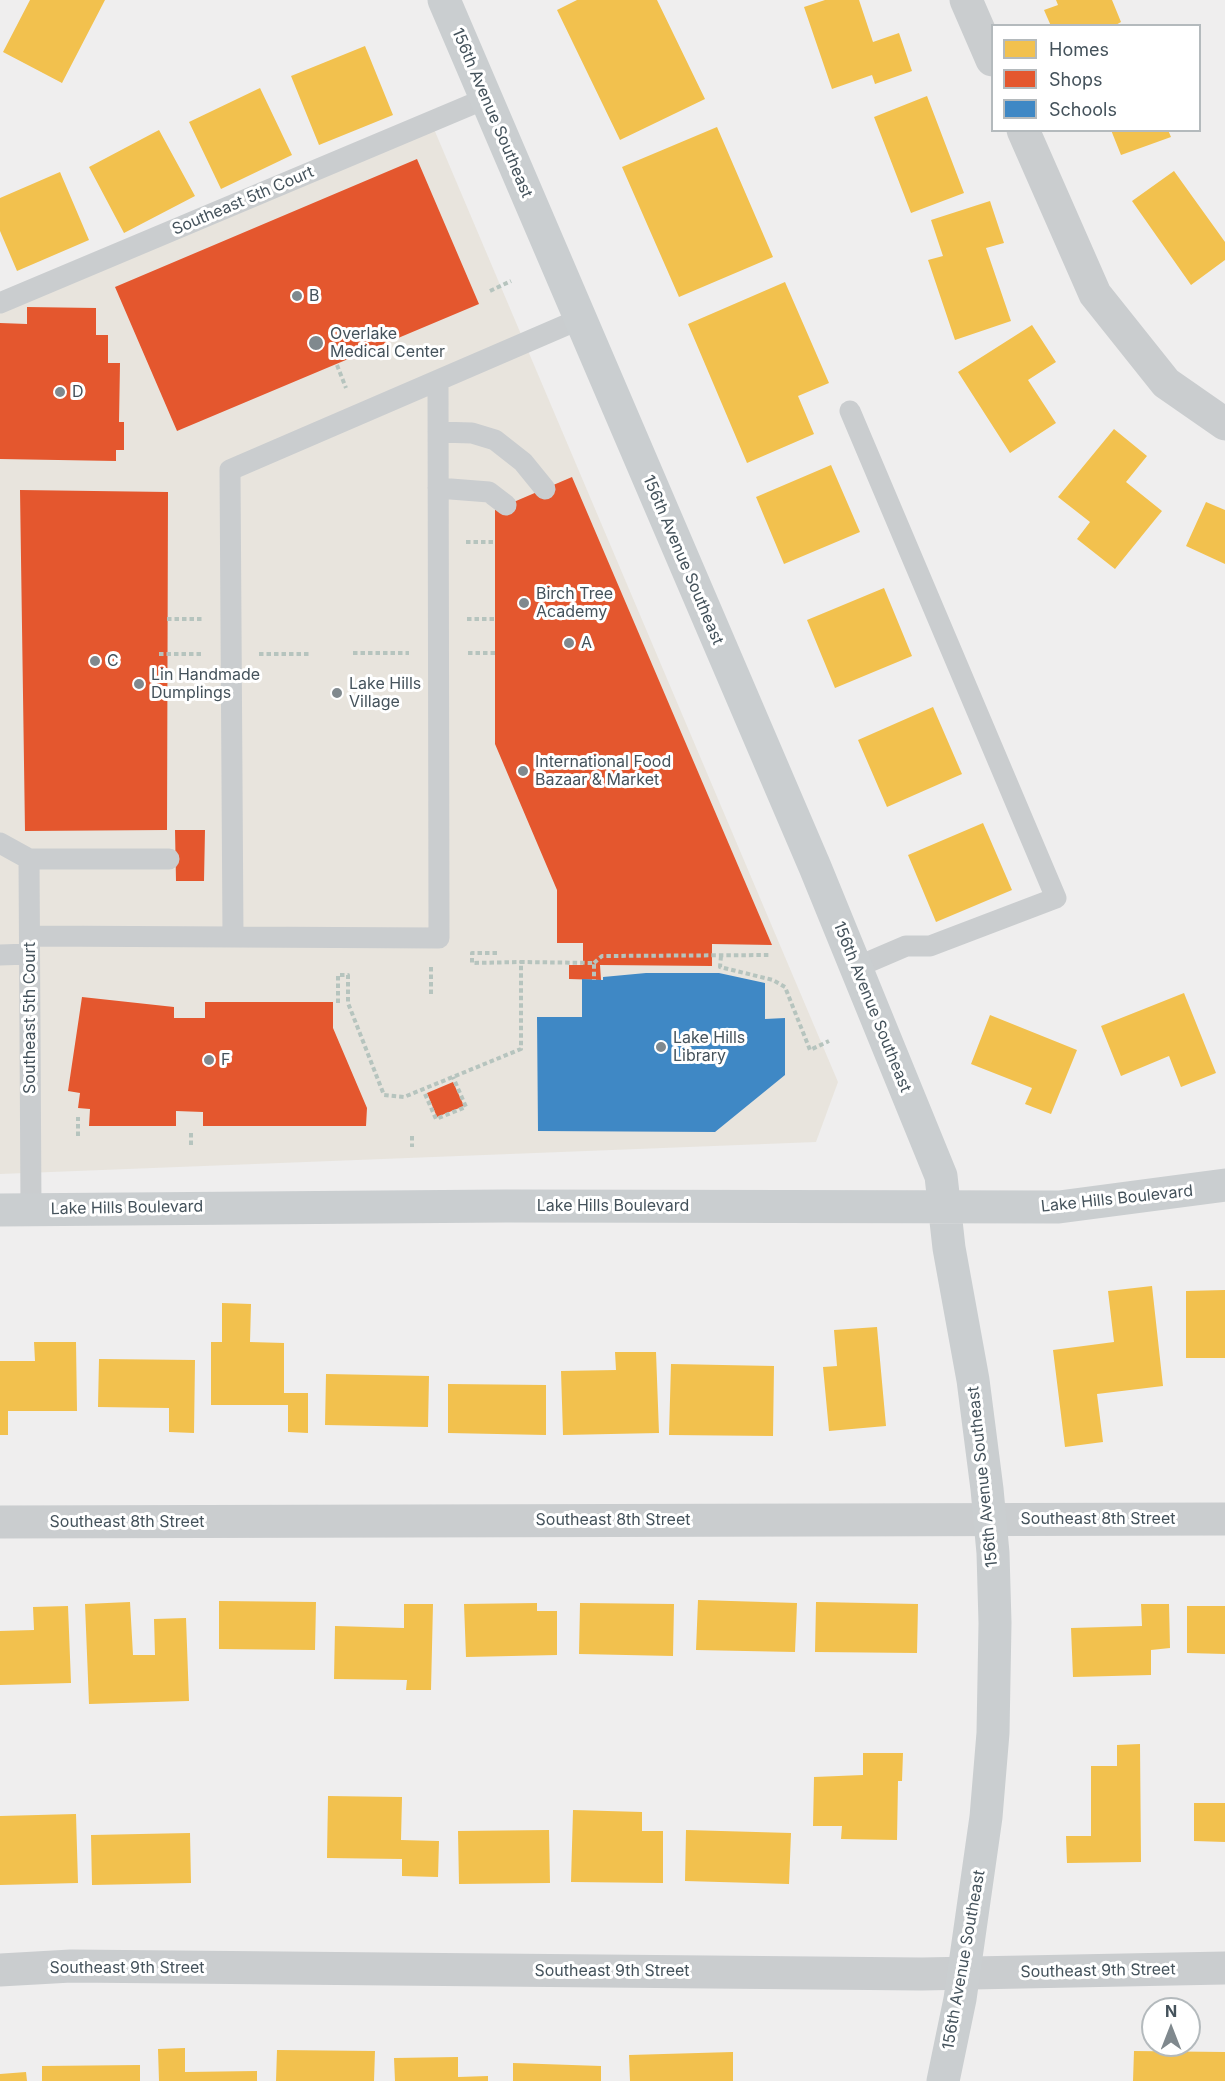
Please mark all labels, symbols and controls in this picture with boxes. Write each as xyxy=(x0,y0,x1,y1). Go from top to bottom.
legend xyxy=(991,24,1201,132)
street label: 156th Avenue Southeast xyxy=(448,25,536,201)
text: Homes xyxy=(1049,39,1109,60)
text: Shops xyxy=(1049,69,1103,90)
text: Schools xyxy=(1049,99,1117,120)
street label: Southeast 5th Court xyxy=(169,162,317,240)
place label: B xyxy=(309,286,319,306)
marker: B xyxy=(290,289,304,303)
place label: Overlake Medical Center xyxy=(330,324,445,362)
marker: Overlake Medical Center xyxy=(307,334,325,352)
place label: D xyxy=(72,382,84,402)
marker: D xyxy=(53,385,67,399)
street label: 156th Avenue Southeast xyxy=(639,472,727,648)
place label: Birch Tree Academy xyxy=(536,584,613,622)
marker: Birch Tree Academy xyxy=(517,596,531,610)
place label: A xyxy=(581,633,592,653)
marker: A xyxy=(562,636,576,650)
place label: C xyxy=(107,651,119,671)
marker: C xyxy=(88,654,102,668)
place label: Lin Handmade Dumplings xyxy=(151,665,260,703)
place label: Lake Hills Village xyxy=(349,674,421,712)
marker: Lin Handmade Dumplings xyxy=(132,677,146,691)
marker: Lake Hills Village xyxy=(330,686,344,700)
place label: International Food Bazaar & Market xyxy=(535,752,671,790)
marker: International Food Bazaar & Market xyxy=(516,764,530,778)
street label: 156th Avenue Southeast xyxy=(829,919,915,1095)
street label: Southeast 5th Court xyxy=(20,942,40,1094)
place label: Lake Hills Library xyxy=(673,1028,745,1066)
marker: Lake Hills Library xyxy=(654,1040,668,1054)
place label: F xyxy=(221,1050,230,1070)
marker: F xyxy=(202,1053,216,1067)
street label: Lake Hills Boulevard xyxy=(1040,1181,1194,1217)
street label: Lake Hills Boulevard xyxy=(537,1196,689,1216)
street label: Lake Hills Boulevard xyxy=(51,1197,203,1219)
street label: 156th Avenue Southeast xyxy=(964,1385,1002,1569)
street label: Southeast 8th Street xyxy=(1021,1509,1175,1529)
street label: Southeast 8th Street xyxy=(536,1510,690,1530)
street label: Southeast 8th Street xyxy=(50,1512,204,1532)
street label: 156th Avenue Southeast xyxy=(939,1869,989,2051)
street label: Southeast 9th Street xyxy=(49,1958,205,1978)
street label: Southeast 9th Street xyxy=(1020,1960,1176,1982)
street label: Southeast 9th Street xyxy=(534,1961,690,1981)
north arrow xyxy=(1141,1997,1201,2057)
text: N xyxy=(1165,2001,1177,2021)

